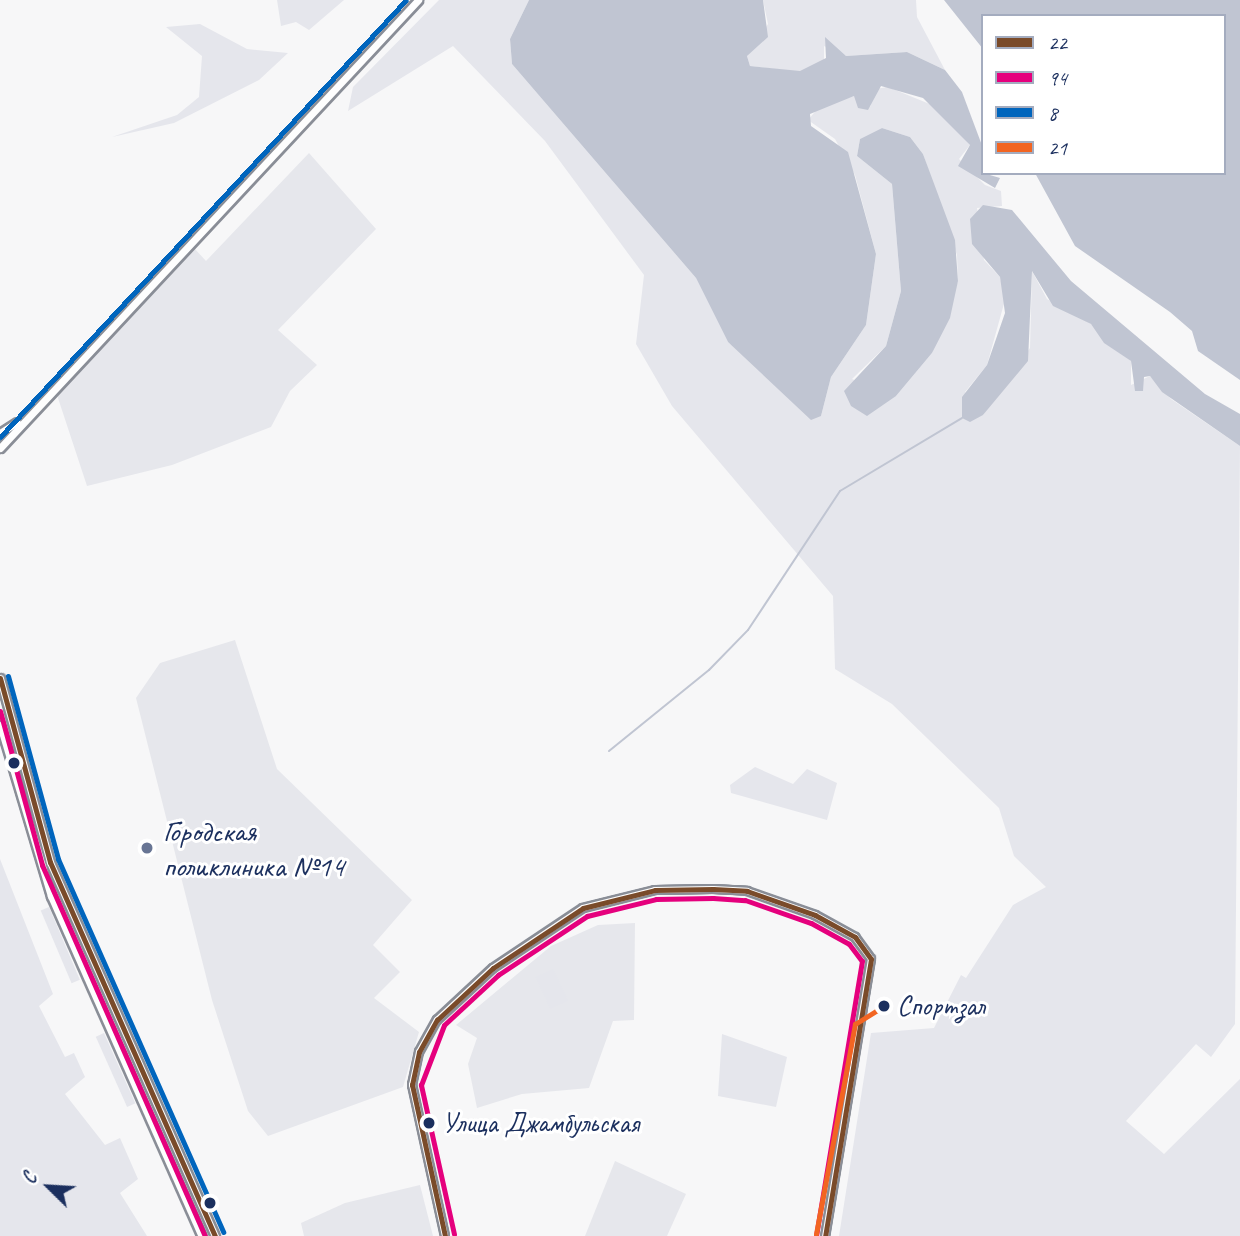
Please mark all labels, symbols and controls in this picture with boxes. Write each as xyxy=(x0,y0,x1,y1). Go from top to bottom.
legend xyxy=(981,14,1226,175)
text: 22 xyxy=(1048,30,1067,56)
text: 94 xyxy=(1048,65,1067,91)
text: 8 xyxy=(1048,100,1057,126)
text: 21 xyxy=(1048,135,1067,161)
unlabelled marker xyxy=(7,756,21,770)
place label: Городская поликлиника №14 xyxy=(163,813,344,884)
marker: Городская поликлиника №14 xyxy=(137,838,157,858)
place label: Спортзал xyxy=(897,989,985,1023)
marker: Спортзал xyxy=(877,999,891,1013)
place label: Улица Джамбульская xyxy=(442,1106,645,1140)
marker: Улица Джамбульская xyxy=(422,1116,436,1130)
north arrow xyxy=(14,1152,84,1222)
text: С xyxy=(17,1169,43,1188)
unlabelled marker xyxy=(203,1196,217,1210)

